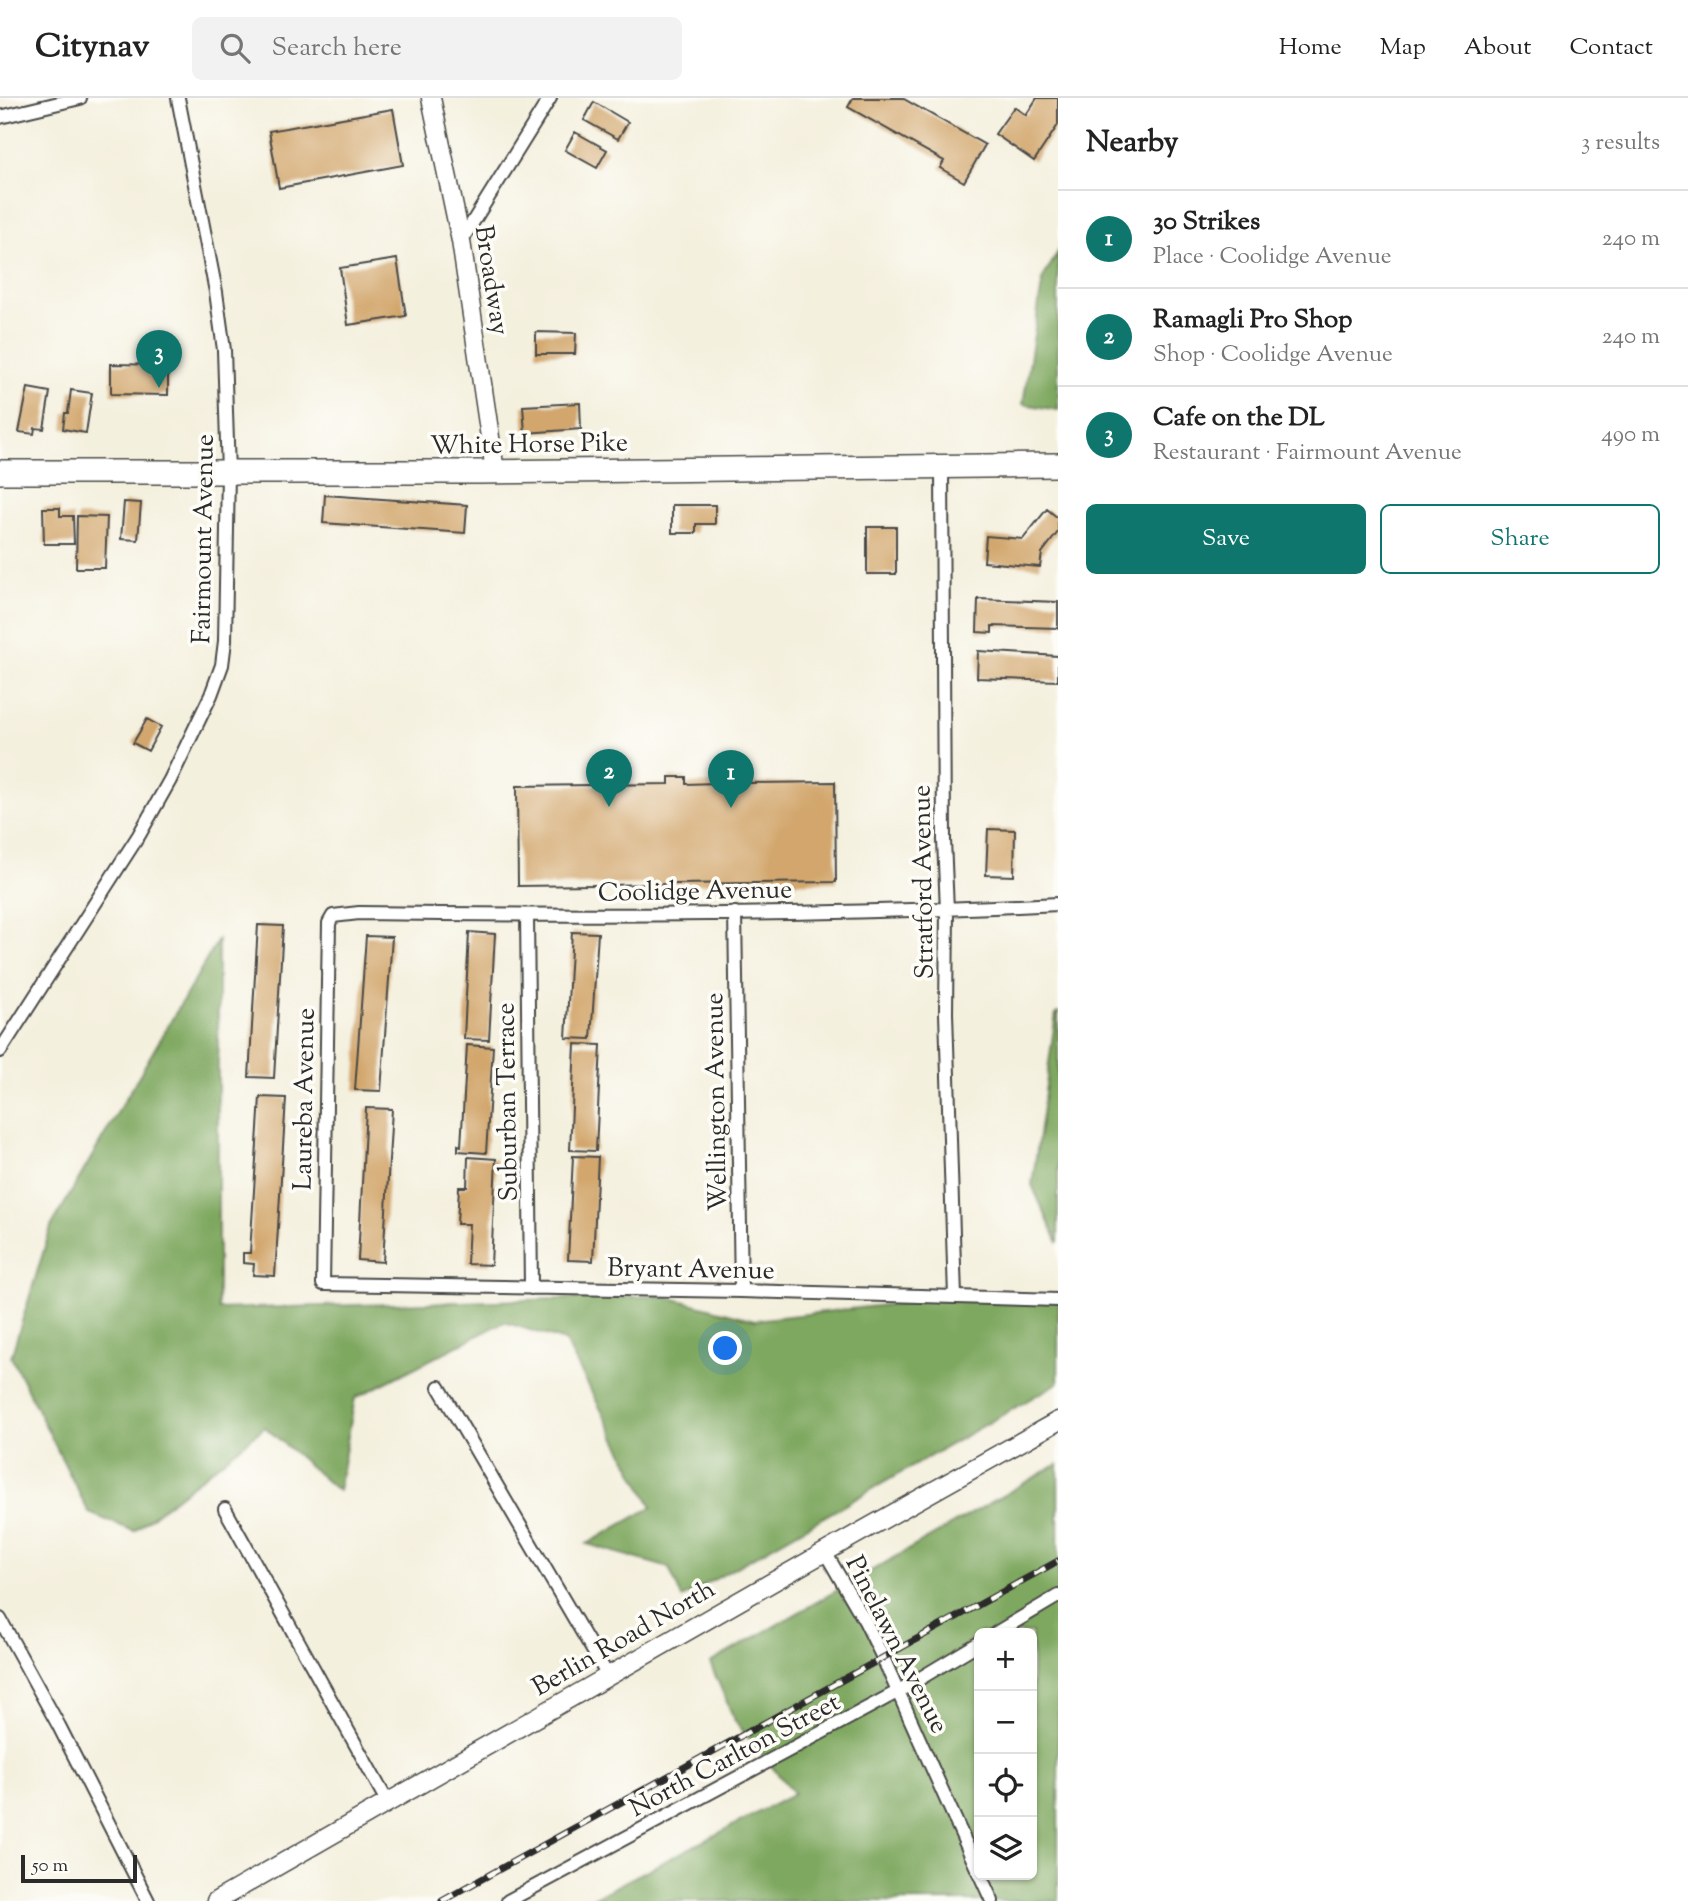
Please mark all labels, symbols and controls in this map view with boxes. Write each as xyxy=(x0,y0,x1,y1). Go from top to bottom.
search box xyxy=(192,17,682,80)
text: Citynav xyxy=(35,24,150,72)
icon: search xyxy=(216,29,254,67)
text: Search here xyxy=(272,30,402,67)
text: Home xyxy=(1279,31,1342,65)
text: Map xyxy=(1380,31,1426,65)
text: About xyxy=(1464,31,1531,65)
text: Contact xyxy=(1569,31,1653,65)
text: Nearby xyxy=(1086,122,1178,165)
text: 3 results xyxy=(1581,127,1660,160)
text: 30 Strikes xyxy=(1153,204,1260,241)
street label: Broadway xyxy=(464,223,517,338)
text: 1 xyxy=(1105,223,1113,256)
text: 240 m xyxy=(1602,223,1660,256)
text: Place · Coolidge Avenue xyxy=(1153,241,1392,274)
text: Ramagli Pro Shop xyxy=(1153,302,1352,339)
text: 2 xyxy=(1104,321,1114,354)
text: 240 m xyxy=(1602,321,1660,354)
pin: 3 xyxy=(136,330,182,388)
text: Shop · Coolidge Avenue xyxy=(1153,339,1393,372)
text: Cafe on the DL xyxy=(1153,400,1325,437)
text: 3 xyxy=(1104,419,1114,452)
text: 490 m xyxy=(1601,419,1660,452)
street label: White Horse Pike xyxy=(430,425,628,466)
street label: Fairmount Avenue xyxy=(184,434,225,644)
text: Restaurant · Fairmount Avenue xyxy=(1153,437,1462,470)
button: Save xyxy=(1086,504,1366,574)
button: Share xyxy=(1380,504,1660,574)
pin: 2 xyxy=(586,749,632,807)
pin: 1 xyxy=(708,750,754,808)
street label: Stratford Avenue xyxy=(904,785,945,979)
street label: Coolidge Avenue xyxy=(597,872,793,913)
street label: Wellington Avenue xyxy=(697,992,738,1212)
street label: Suburban Terrace xyxy=(488,1002,529,1202)
street label: Laureba Avenue xyxy=(285,1007,326,1191)
street label: Bryant Avenue xyxy=(607,1251,775,1290)
your location xyxy=(708,1331,742,1365)
street label: Pinelawn Avenue xyxy=(835,1550,956,1740)
street label: Berlin Road North xyxy=(526,1572,723,1707)
map controls xyxy=(974,1628,1037,1880)
button: + xyxy=(974,1628,1037,1691)
street label: North Carlton Street xyxy=(623,1685,847,1827)
button: − xyxy=(974,1691,1037,1754)
button: locate xyxy=(974,1754,1037,1817)
button: layers xyxy=(974,1817,1037,1880)
scale bar xyxy=(21,1852,136,1884)
text: 50 m xyxy=(32,1853,68,1880)

